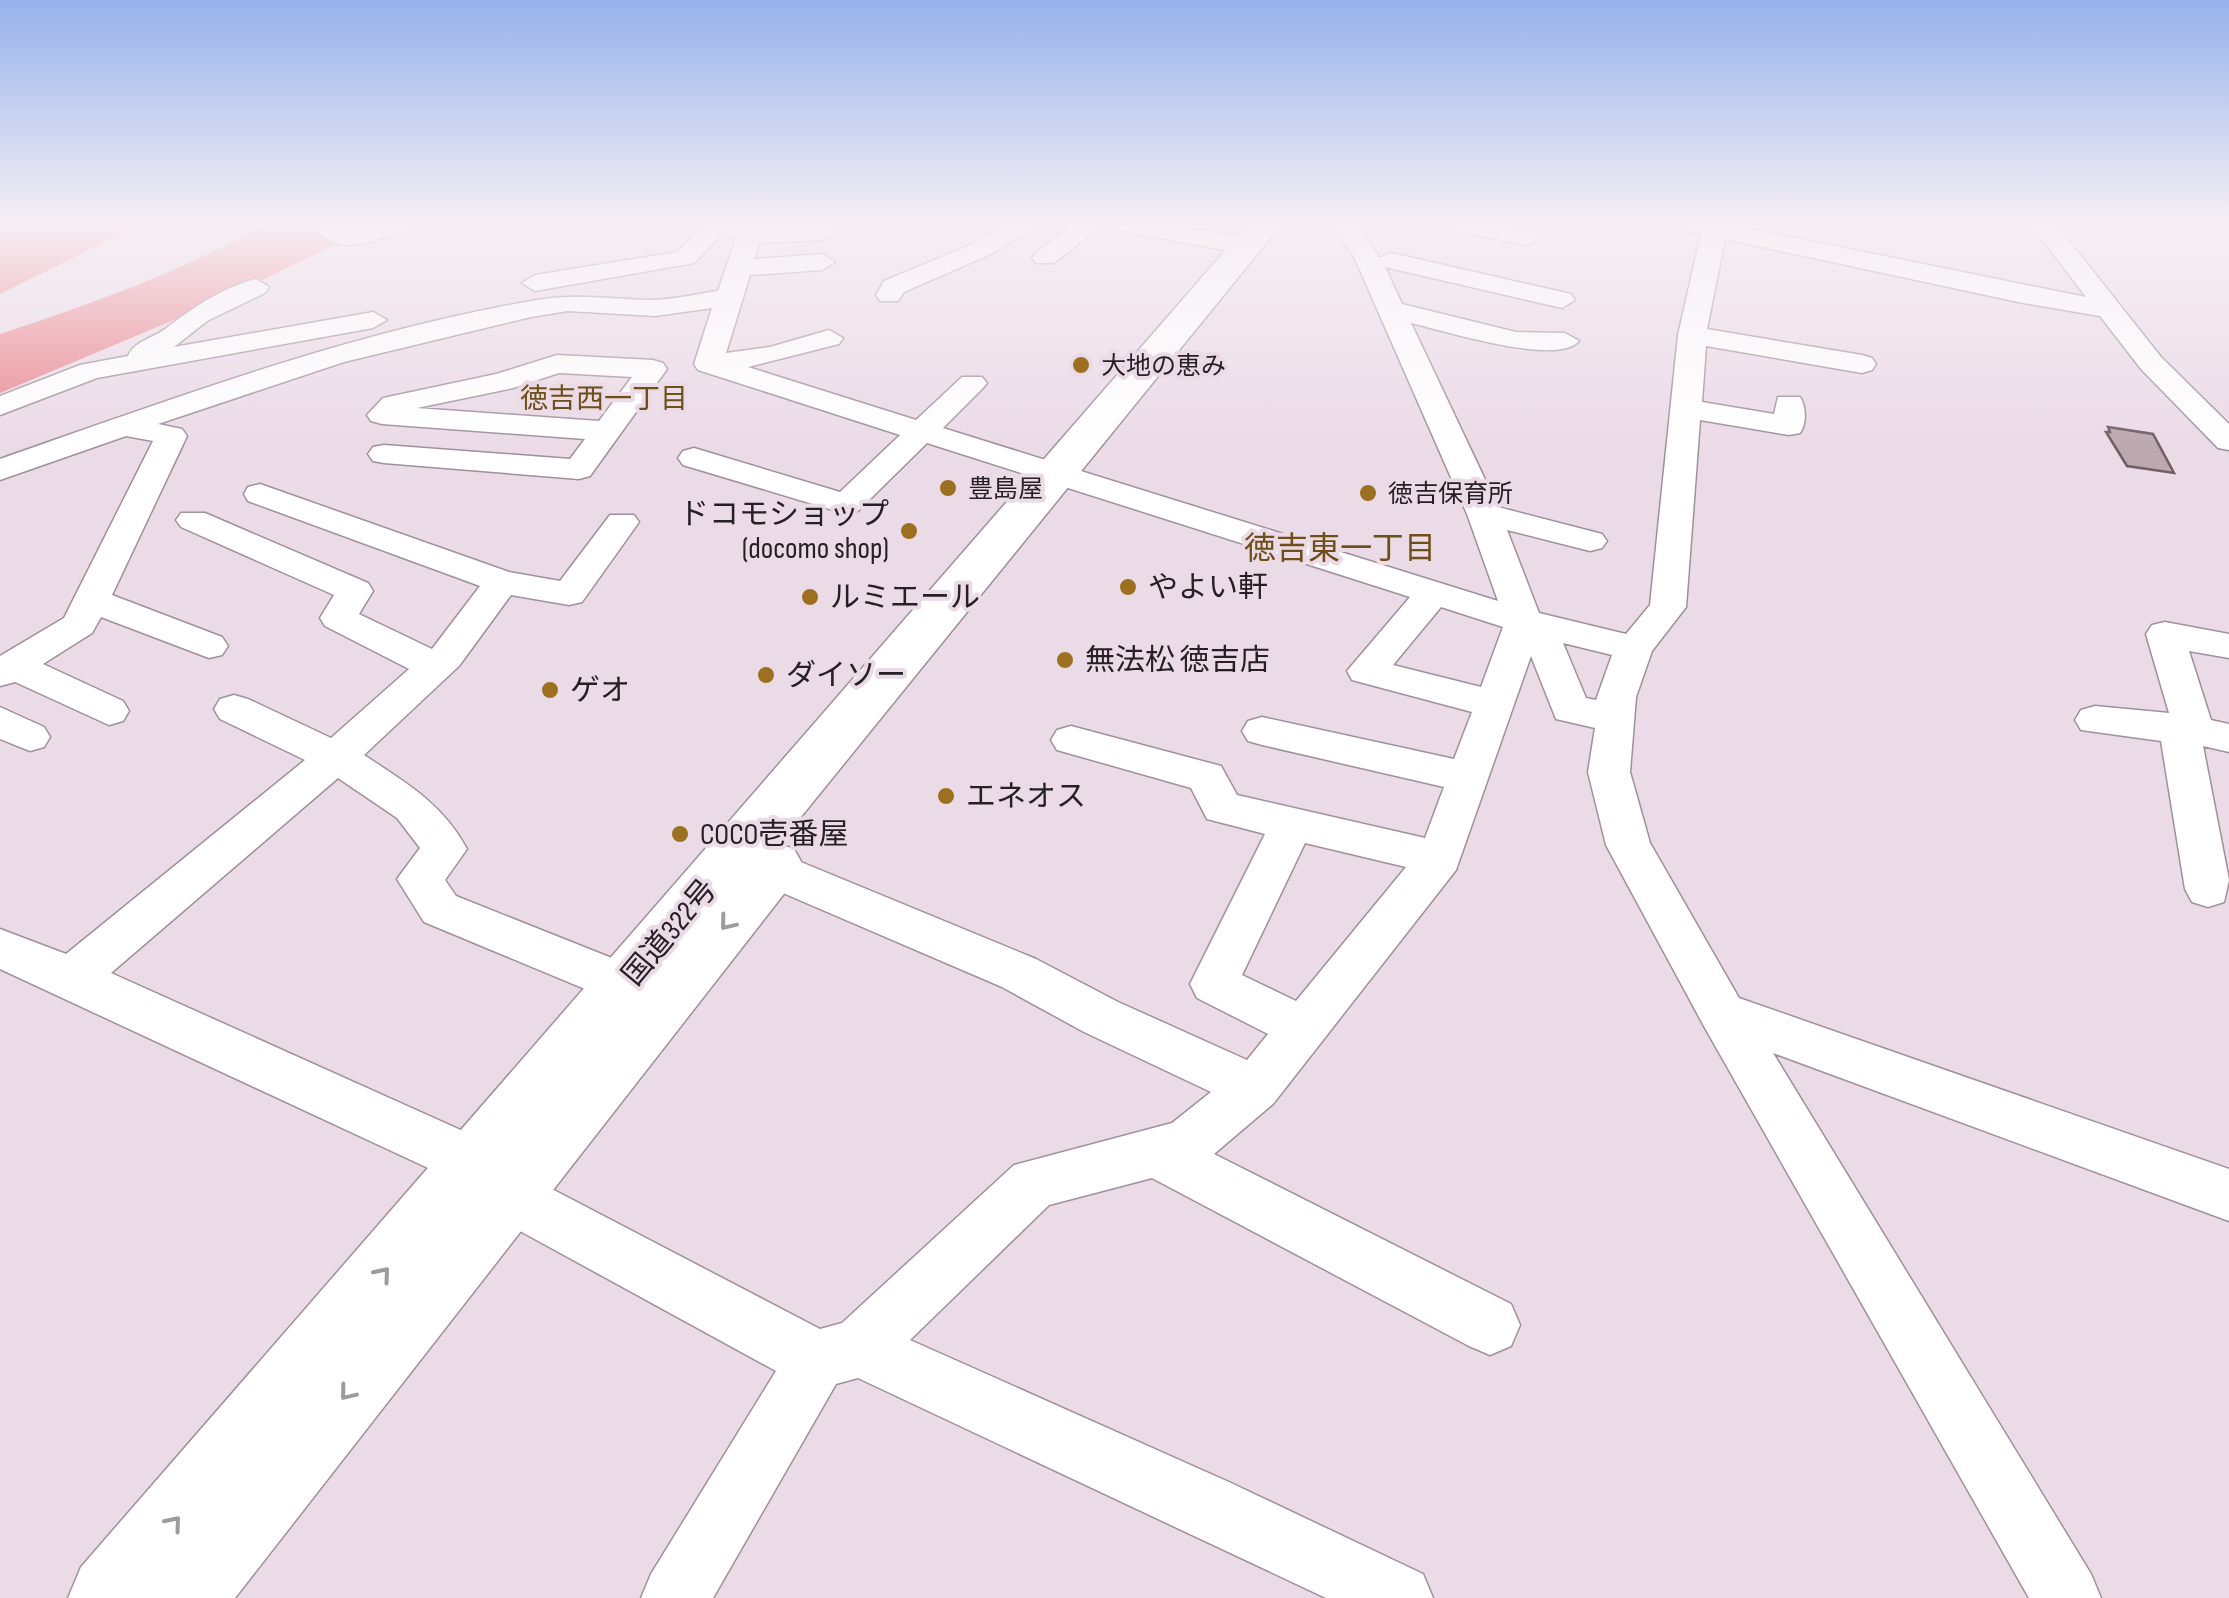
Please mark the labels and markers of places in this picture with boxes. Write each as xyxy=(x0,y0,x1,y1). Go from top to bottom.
place label: 大地の恵み xyxy=(1101,351,1226,382)
marker: 大地の恵み xyxy=(1070,354,1092,376)
place label: 豊島屋 xyxy=(968,474,1043,505)
marker: 豊島屋 xyxy=(937,477,959,499)
place label: 徳吉保育所 xyxy=(1388,479,1513,510)
marker: 徳吉保育所 xyxy=(1357,482,1379,504)
place label: ドコモショップ (docomo shop) xyxy=(679,497,889,567)
marker: ドコモショップ (docomo shop) xyxy=(898,520,920,542)
place label: やよい軒 xyxy=(1148,570,1268,606)
marker: やよい軒 xyxy=(1117,576,1139,598)
place label: ルミエール xyxy=(830,580,980,616)
marker: ルミエール xyxy=(799,586,821,608)
place label: 無法松 徳吉店 xyxy=(1085,643,1270,679)
marker: 無法松 徳吉店 xyxy=(1054,649,1076,671)
place label: ダイソー xyxy=(786,658,906,694)
marker: ダイソー xyxy=(755,664,777,686)
place label: ゲオ xyxy=(570,673,630,709)
marker: ゲオ xyxy=(539,679,561,701)
place label: エネオス xyxy=(966,779,1086,815)
marker: エネオス xyxy=(935,785,957,807)
place label: COCO壱番屋 xyxy=(700,817,848,853)
marker: COCO壱番屋 xyxy=(669,823,691,845)

